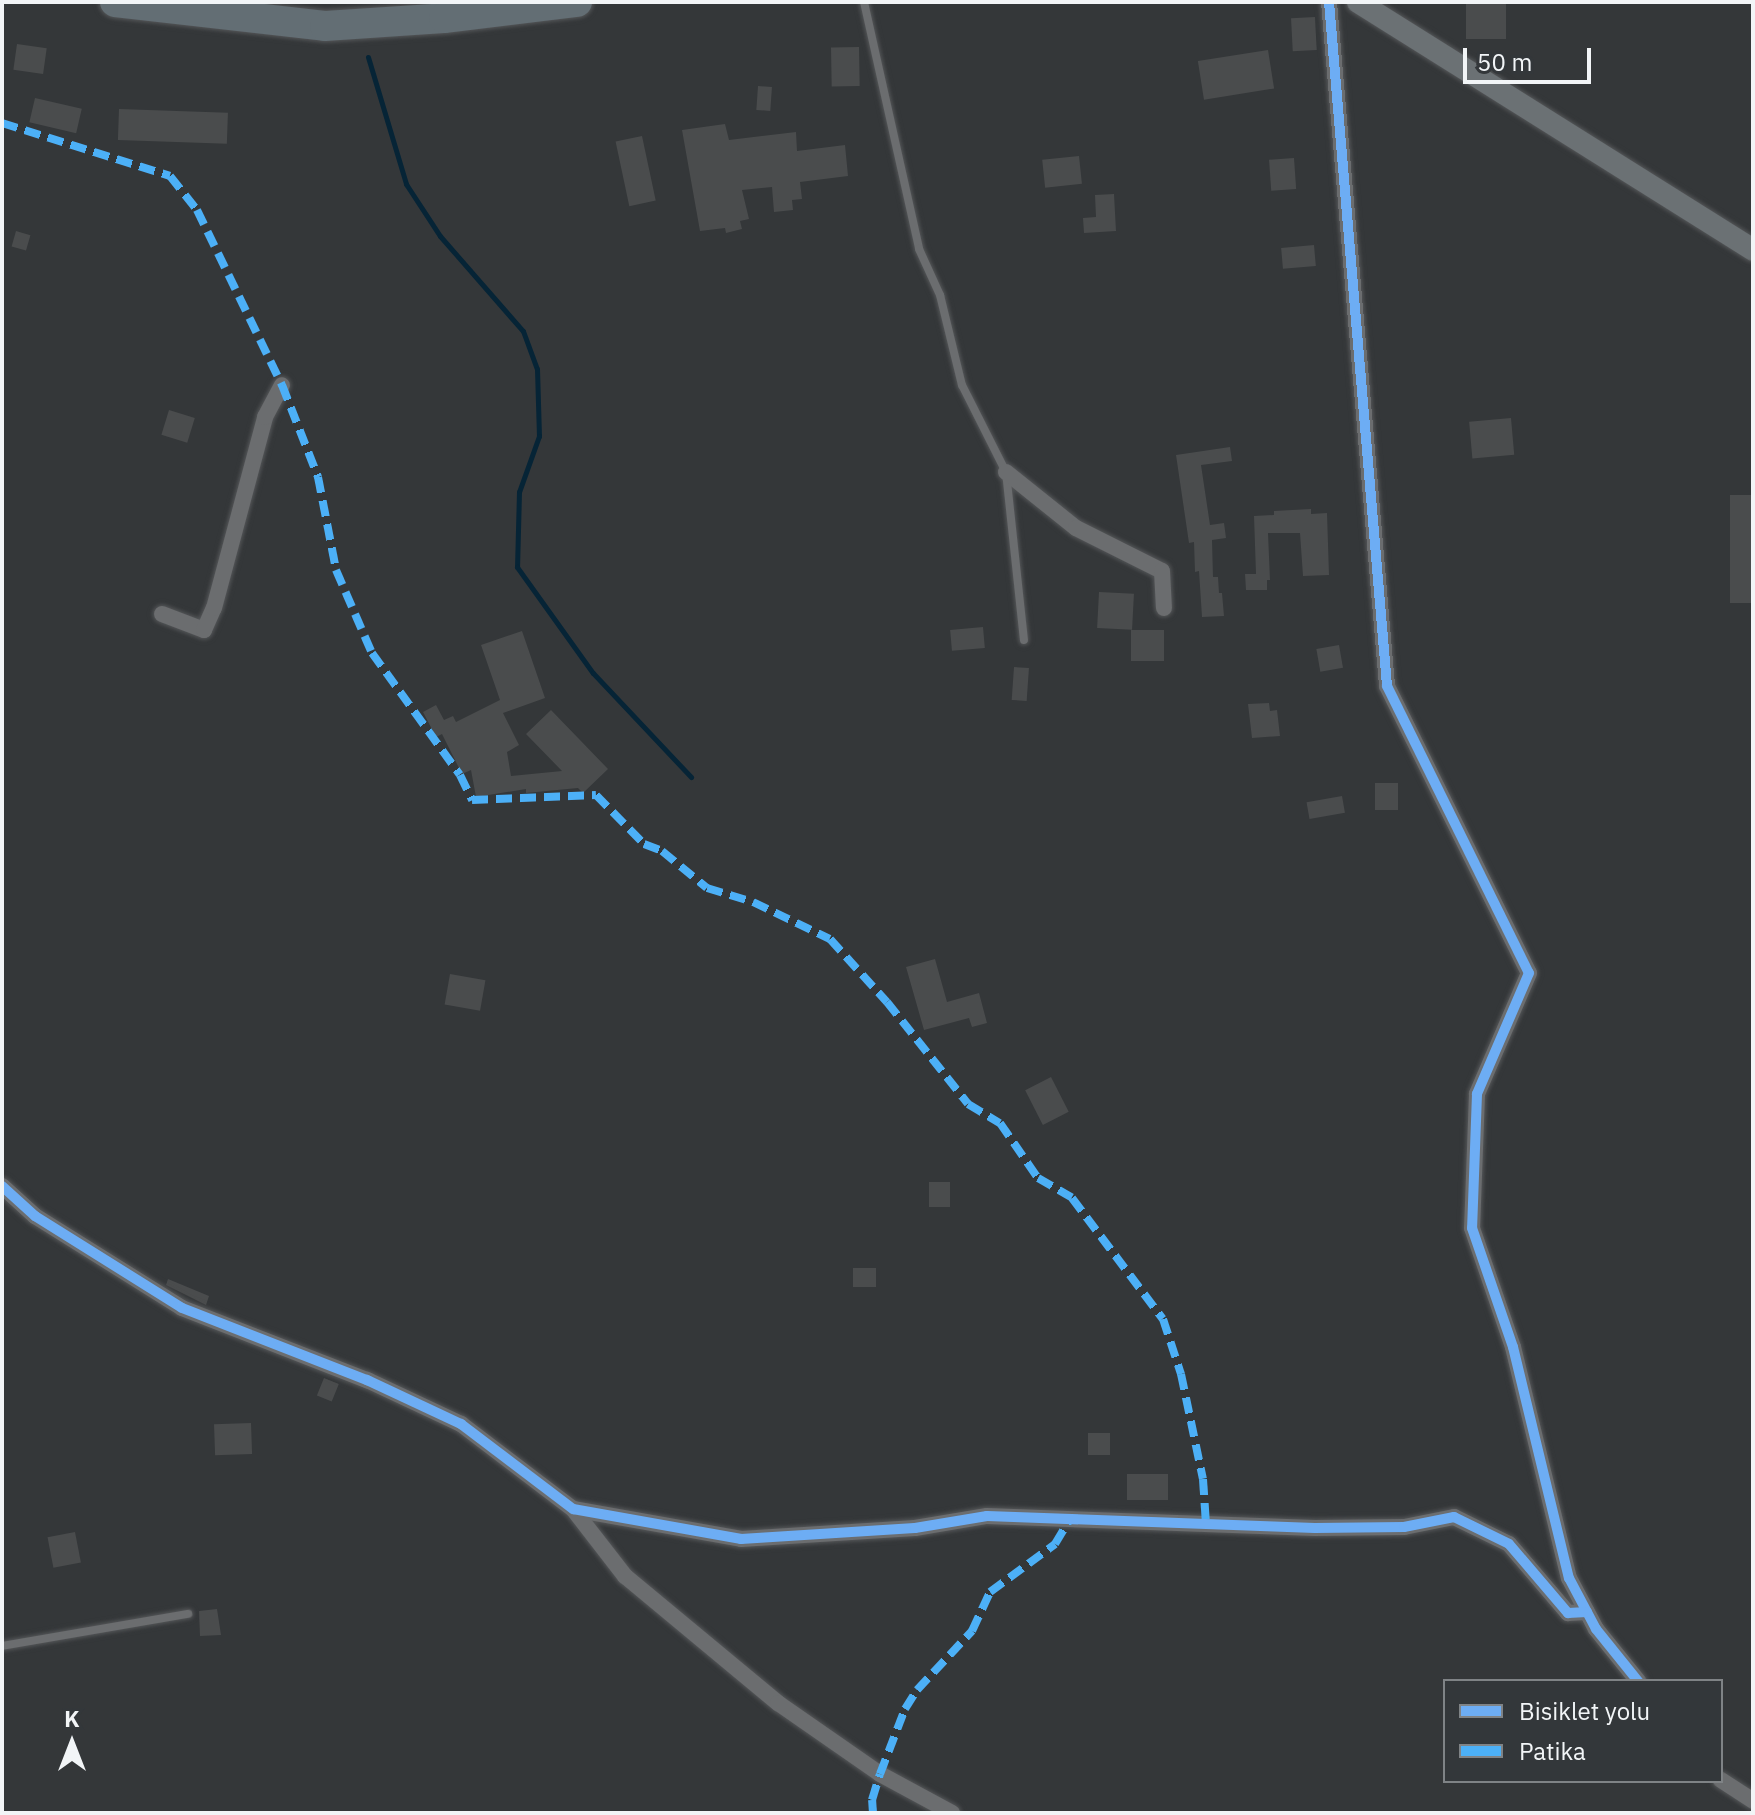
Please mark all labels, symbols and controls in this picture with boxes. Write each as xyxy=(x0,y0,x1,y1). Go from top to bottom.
scale bar xyxy=(1467,32,1595,82)
text: 50 m xyxy=(1477,46,1532,78)
legend xyxy=(1443,1679,1723,1783)
text: Bisiklet yolu xyxy=(1519,1695,1650,1727)
north arrow xyxy=(32,1703,112,1783)
text: K xyxy=(64,1704,80,1733)
text: Patika xyxy=(1519,1735,1586,1767)

